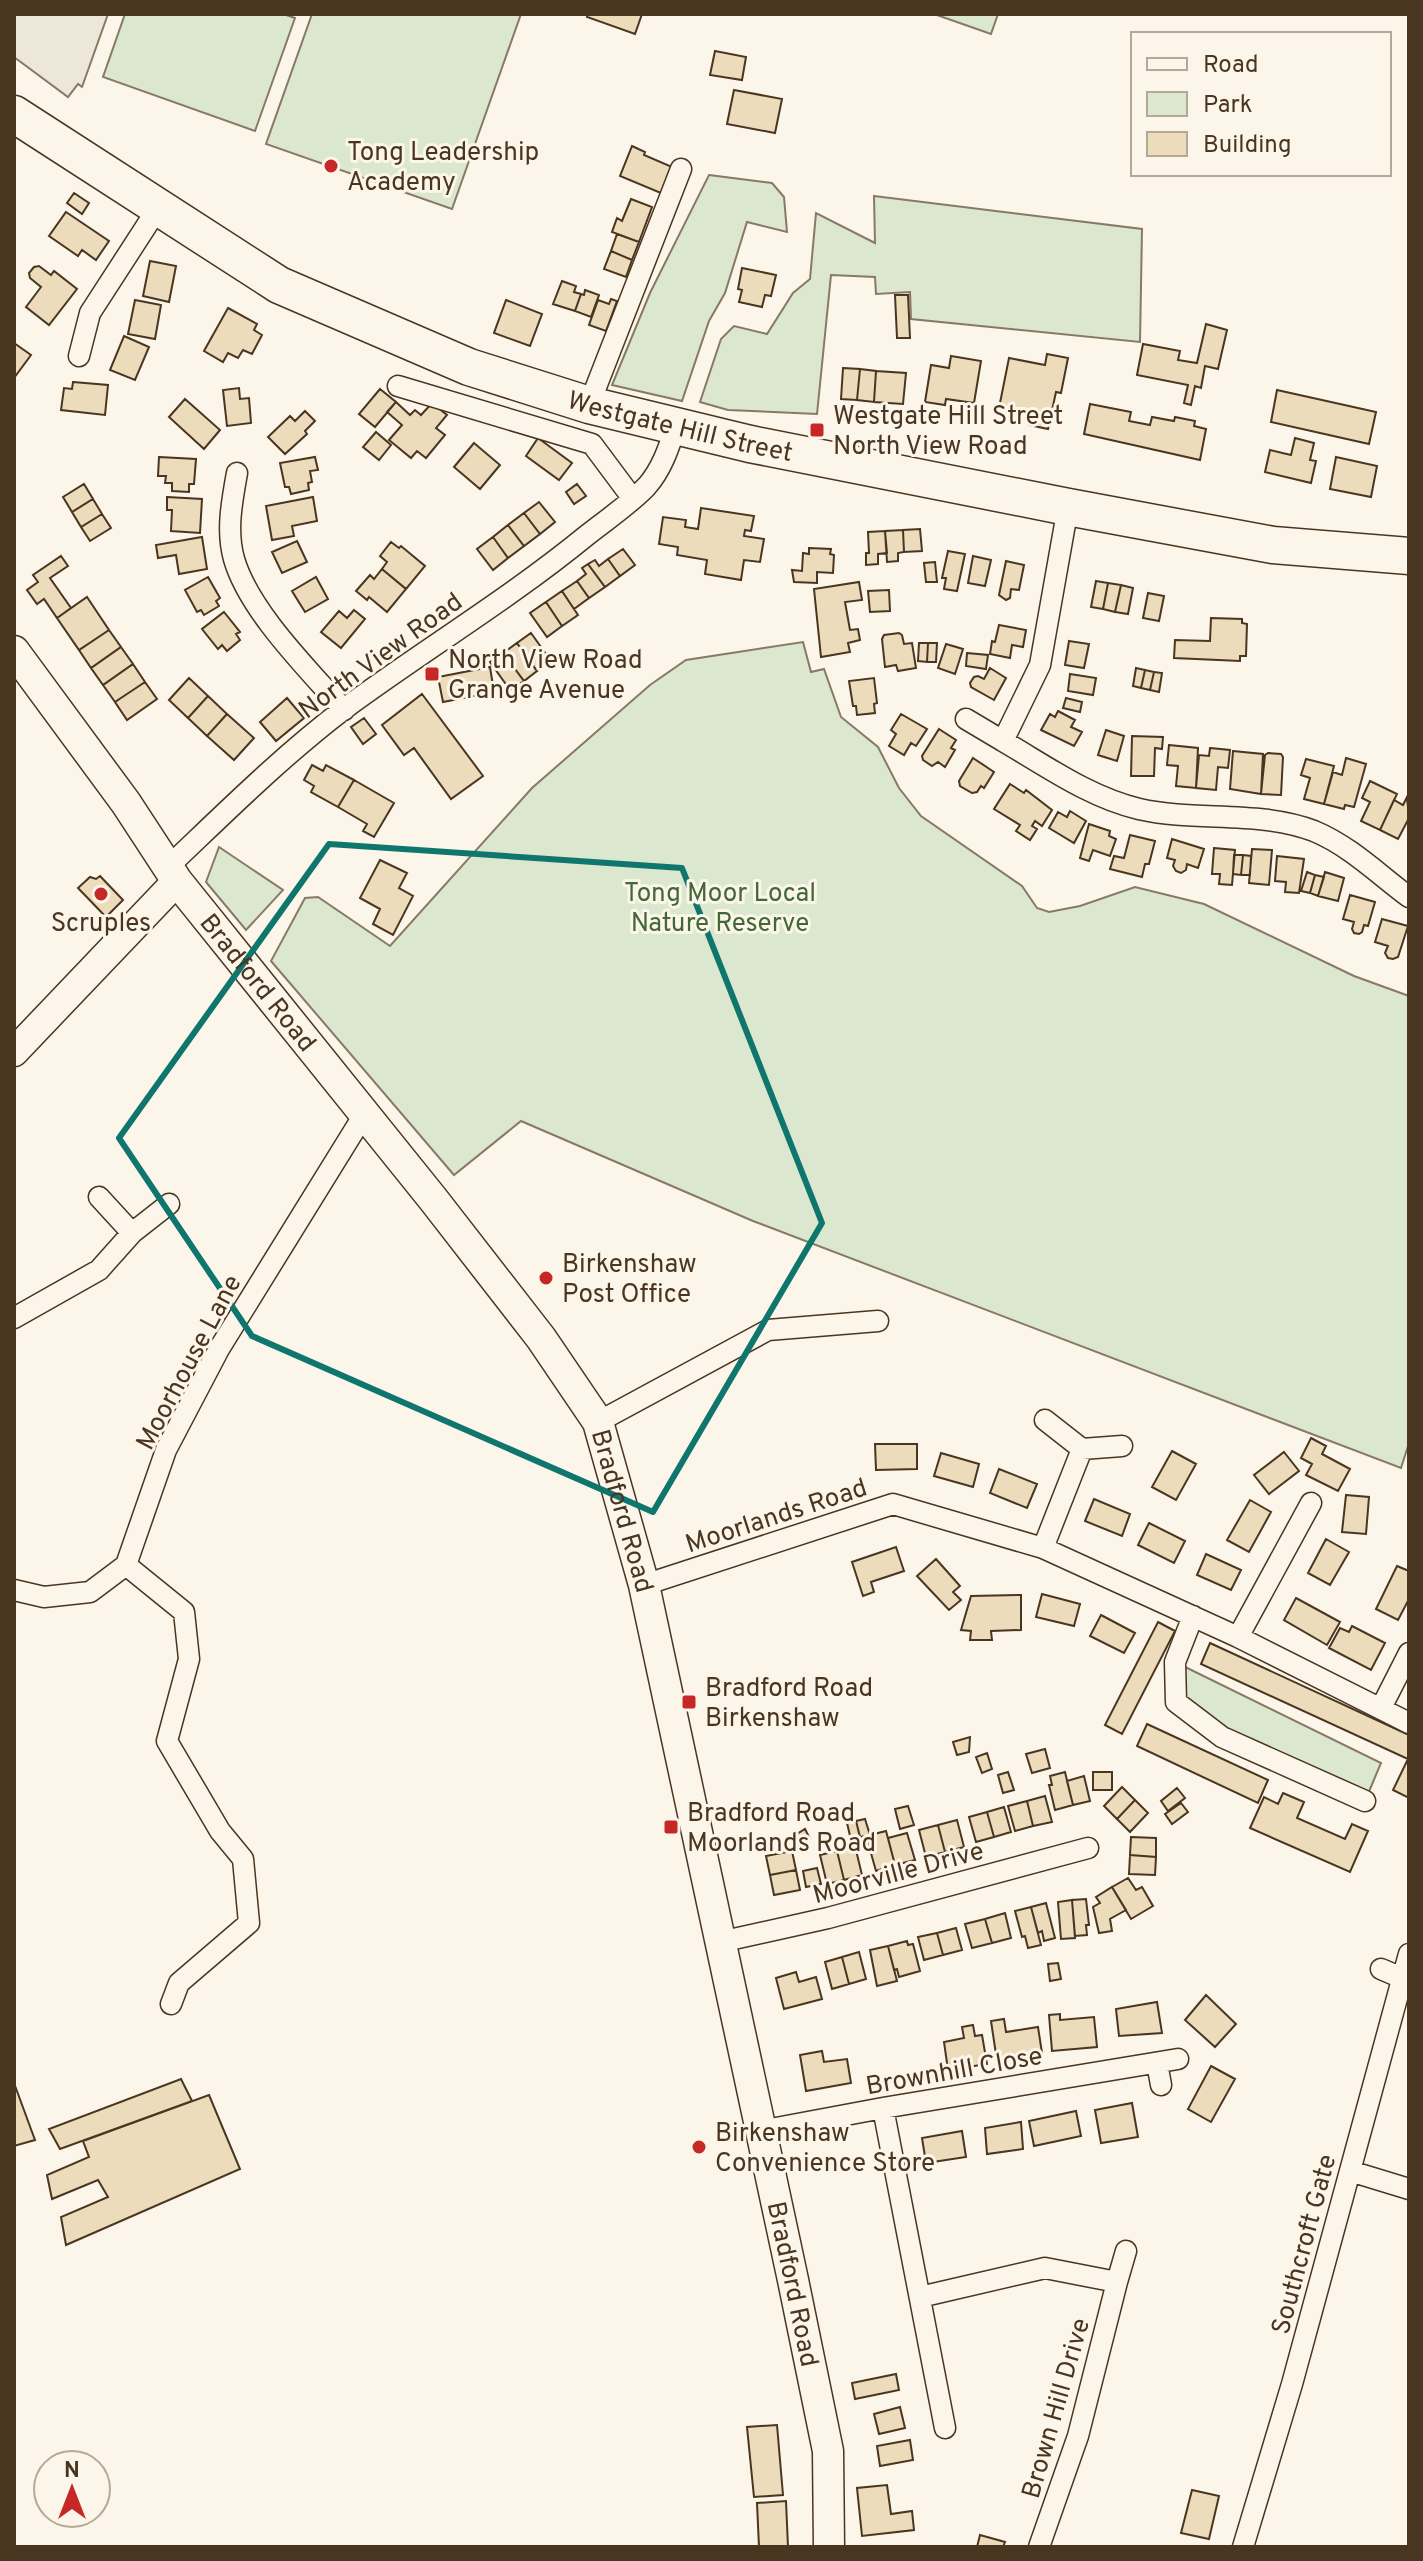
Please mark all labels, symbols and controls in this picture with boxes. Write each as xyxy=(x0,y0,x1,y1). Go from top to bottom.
legend xyxy=(1131,32,1391,176)
text: Road xyxy=(1203,51,1259,81)
text: Park xyxy=(1203,91,1253,121)
text: Building xyxy=(1203,131,1292,161)
place label: Tong Leadership Academy xyxy=(347,137,539,200)
marker: Tong Leadership Academy xyxy=(322,157,340,175)
street label: Westgate Hill Street xyxy=(563,385,795,471)
place label: Westgate Hill Street North View Road xyxy=(833,401,1063,464)
marker: Westgate Hill Street North View Road xyxy=(808,421,826,439)
street label: North View Road xyxy=(293,586,470,728)
place label: North View Road Grange Avenue xyxy=(448,645,643,708)
marker: North View Road Grange Avenue xyxy=(423,665,441,683)
park label: Tong Moor Local Nature Reserve xyxy=(624,878,816,941)
marker: Scruples xyxy=(92,885,110,903)
place label: Scruples xyxy=(51,908,151,941)
street label: Bradford Road xyxy=(191,908,322,1060)
place label: Birkenshaw Post Office xyxy=(562,1249,697,1312)
marker: Birkenshaw Post Office xyxy=(537,1269,555,1287)
street label: Moorhouse Lane xyxy=(130,1270,250,1457)
street label: Bradford Road xyxy=(582,1426,659,1597)
street label: Moorlands Road xyxy=(682,1472,872,1562)
place label: Bradford Road Birkenshaw xyxy=(705,1673,873,1736)
marker: Bradford Road Birkenshaw xyxy=(680,1693,698,1711)
place label: Bradford Road Moorlands Road xyxy=(687,1798,876,1861)
marker: Bradford Road Moorlands Road xyxy=(662,1818,680,1836)
street label: Moorville Drive xyxy=(809,1836,988,1913)
street label: Brownhill Close xyxy=(864,2041,1045,2104)
place label: Birkenshaw Convenience Store xyxy=(715,2118,935,2181)
marker: Birkenshaw Convenience Store xyxy=(690,2138,708,2156)
street label: Southcroft Gate xyxy=(1266,2151,1345,2338)
street label: Bradford Road xyxy=(758,2199,824,2370)
street label: Brown Hill Drive xyxy=(1016,2315,1099,2503)
north arrow xyxy=(32,2449,112,2529)
text: N xyxy=(64,2458,80,2485)

